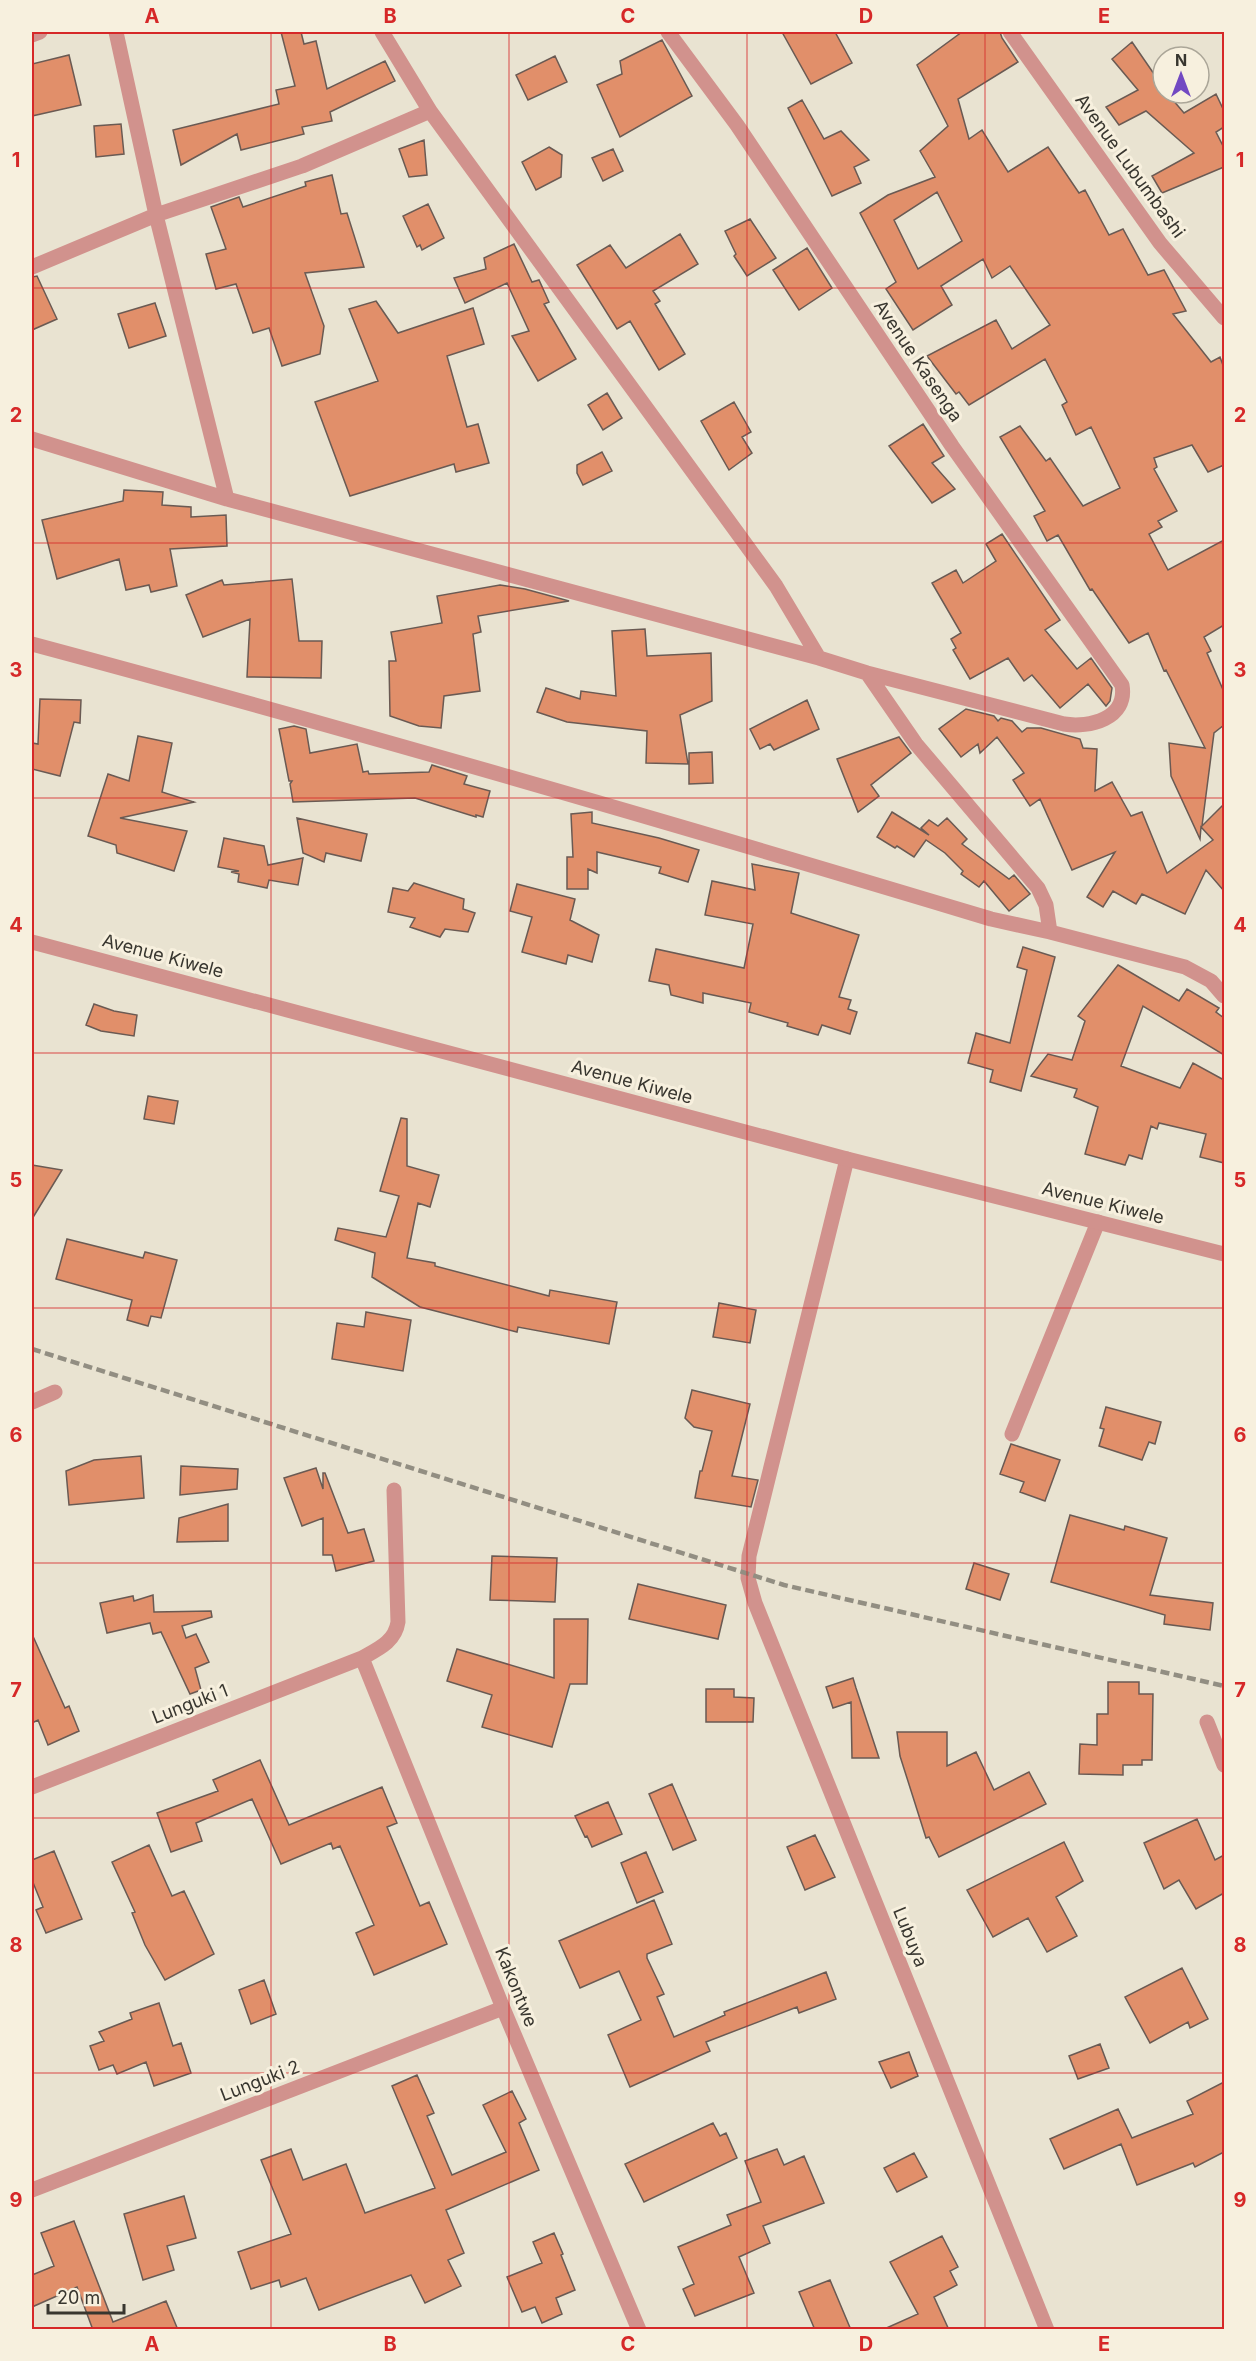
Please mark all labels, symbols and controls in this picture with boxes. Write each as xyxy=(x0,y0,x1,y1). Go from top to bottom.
text: A xyxy=(145,4,160,28)
text: B xyxy=(383,4,397,28)
text: C xyxy=(621,4,635,28)
text: D xyxy=(859,4,873,28)
text: E xyxy=(1098,4,1110,28)
north arrow xyxy=(1151,45,1211,105)
text: N xyxy=(1175,50,1187,70)
street label: Avenue Lubumbashi xyxy=(1071,90,1190,242)
text: 1 xyxy=(12,148,20,172)
text: 1 xyxy=(1236,148,1244,172)
street label: Avenue Kasenga xyxy=(870,296,967,426)
text: 2 xyxy=(10,403,22,427)
text: 2 xyxy=(1234,403,1246,427)
text: 3 xyxy=(10,658,22,682)
text: 3 xyxy=(1234,658,1246,682)
text: 4 xyxy=(9,913,23,937)
text: 4 xyxy=(1233,913,1247,937)
street label: Avenue Kiwele xyxy=(100,929,226,982)
street label: Avenue Kiwele xyxy=(569,1055,695,1108)
text: 5 xyxy=(10,1168,22,1192)
text: 5 xyxy=(1234,1168,1246,1192)
street label: Avenue Kiwele xyxy=(1040,1177,1166,1228)
text: 6 xyxy=(10,1423,23,1447)
text: 6 xyxy=(1234,1423,1247,1447)
text: 7 xyxy=(10,1678,22,1702)
text: 7 xyxy=(1234,1678,1246,1702)
street label: Lunguki 1 xyxy=(149,1679,231,1728)
street label: Lubuya xyxy=(889,1904,932,1970)
text: 8 xyxy=(9,1933,23,1957)
text: 8 xyxy=(1233,1933,1247,1957)
street label: Kakontwe xyxy=(491,1944,542,2030)
street label: Lunguki 2 xyxy=(217,2056,303,2105)
text: 9 xyxy=(10,2188,23,2212)
text: 9 xyxy=(1234,2188,1247,2212)
scale bar xyxy=(48,2277,124,2315)
text: 20 m xyxy=(57,2287,100,2308)
text: A xyxy=(145,2332,160,2356)
text: B xyxy=(383,2332,397,2356)
text: C xyxy=(621,2332,635,2356)
text: D xyxy=(859,2332,873,2356)
text: E xyxy=(1098,2332,1110,2356)

